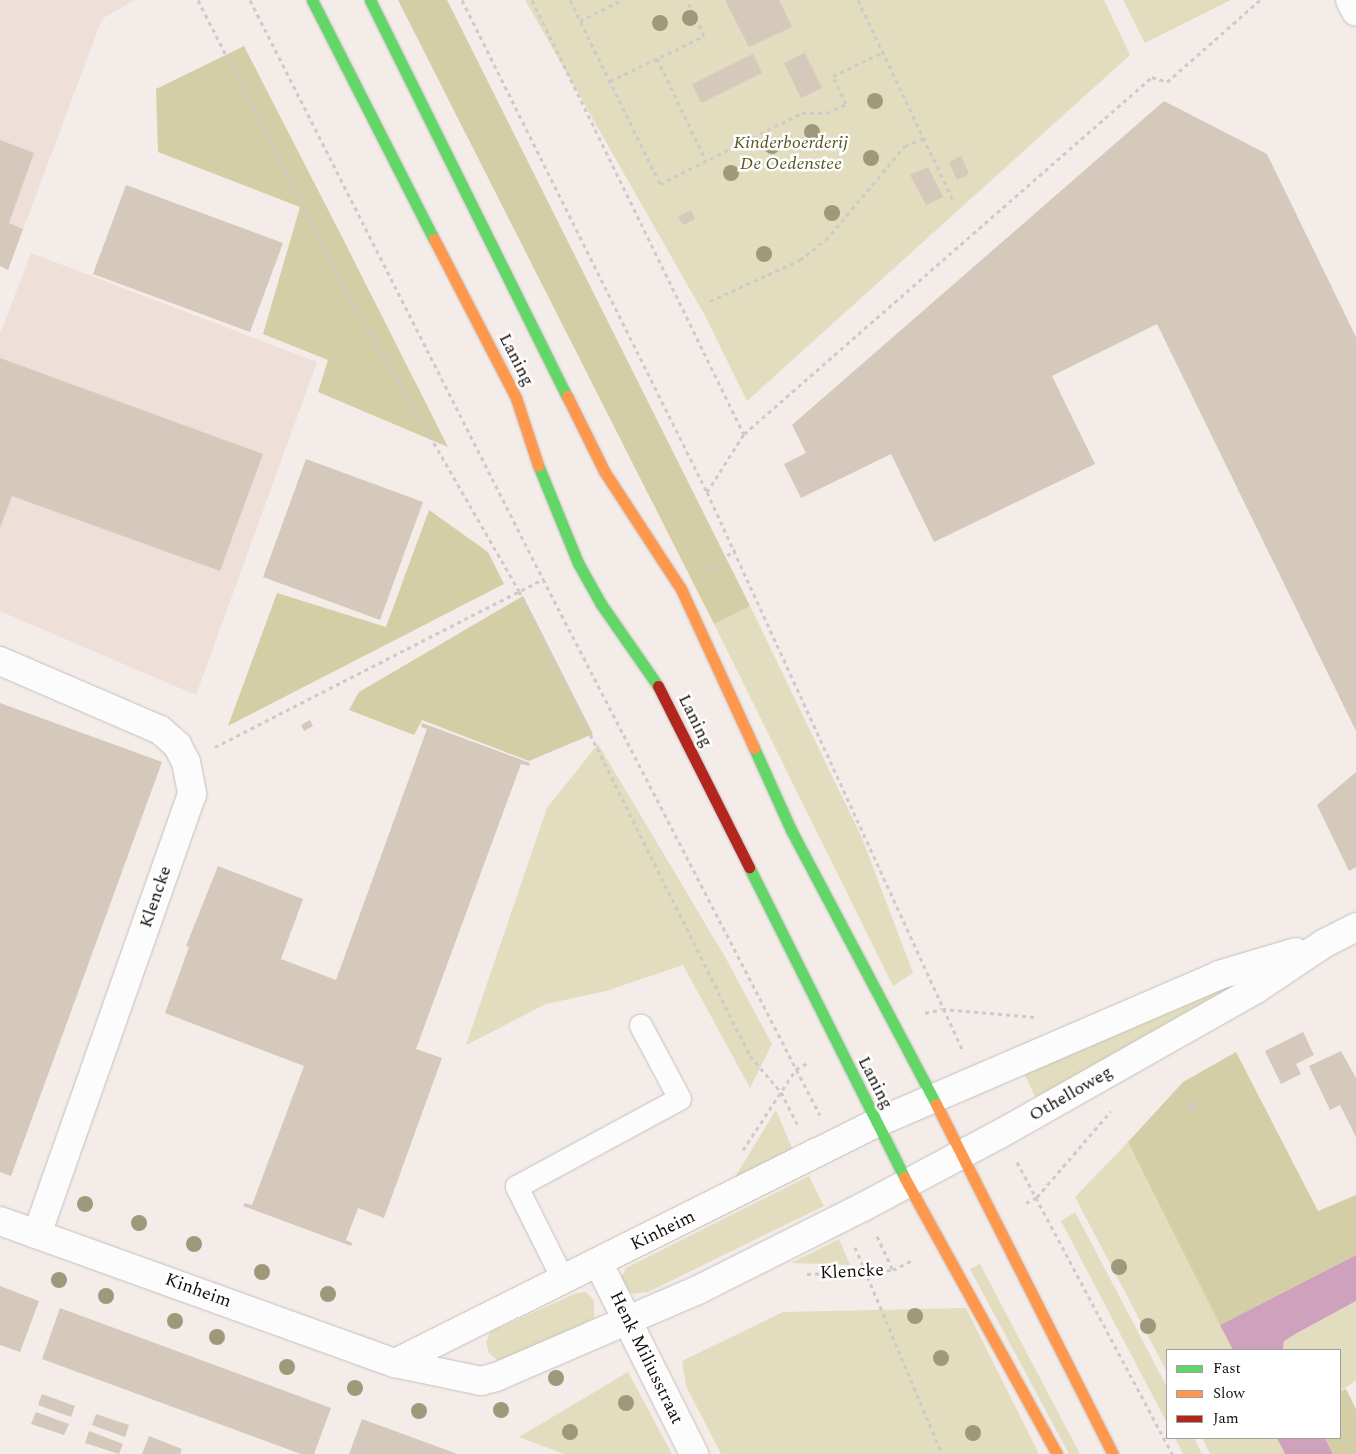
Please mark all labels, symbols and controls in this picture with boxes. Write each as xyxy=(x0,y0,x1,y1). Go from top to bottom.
park label: Kinderboerderij De Oedenstee xyxy=(734,133,848,176)
street label: Laning xyxy=(494,330,538,390)
street label: Laning xyxy=(673,691,717,751)
street label: Klencke xyxy=(135,863,177,931)
street label: Laning xyxy=(853,1053,897,1113)
street label: Othelloweg xyxy=(1026,1062,1116,1126)
street label: Kinheim xyxy=(627,1206,699,1256)
street label: Klencke xyxy=(819,1260,885,1284)
street label: Kinheim xyxy=(162,1269,234,1313)
street label: Henk Miliusstraat xyxy=(604,1288,688,1428)
legend xyxy=(1166,1349,1341,1439)
text: Fast xyxy=(1213,1357,1241,1380)
text: Slow xyxy=(1213,1382,1245,1405)
text: Jam xyxy=(1213,1407,1239,1430)

